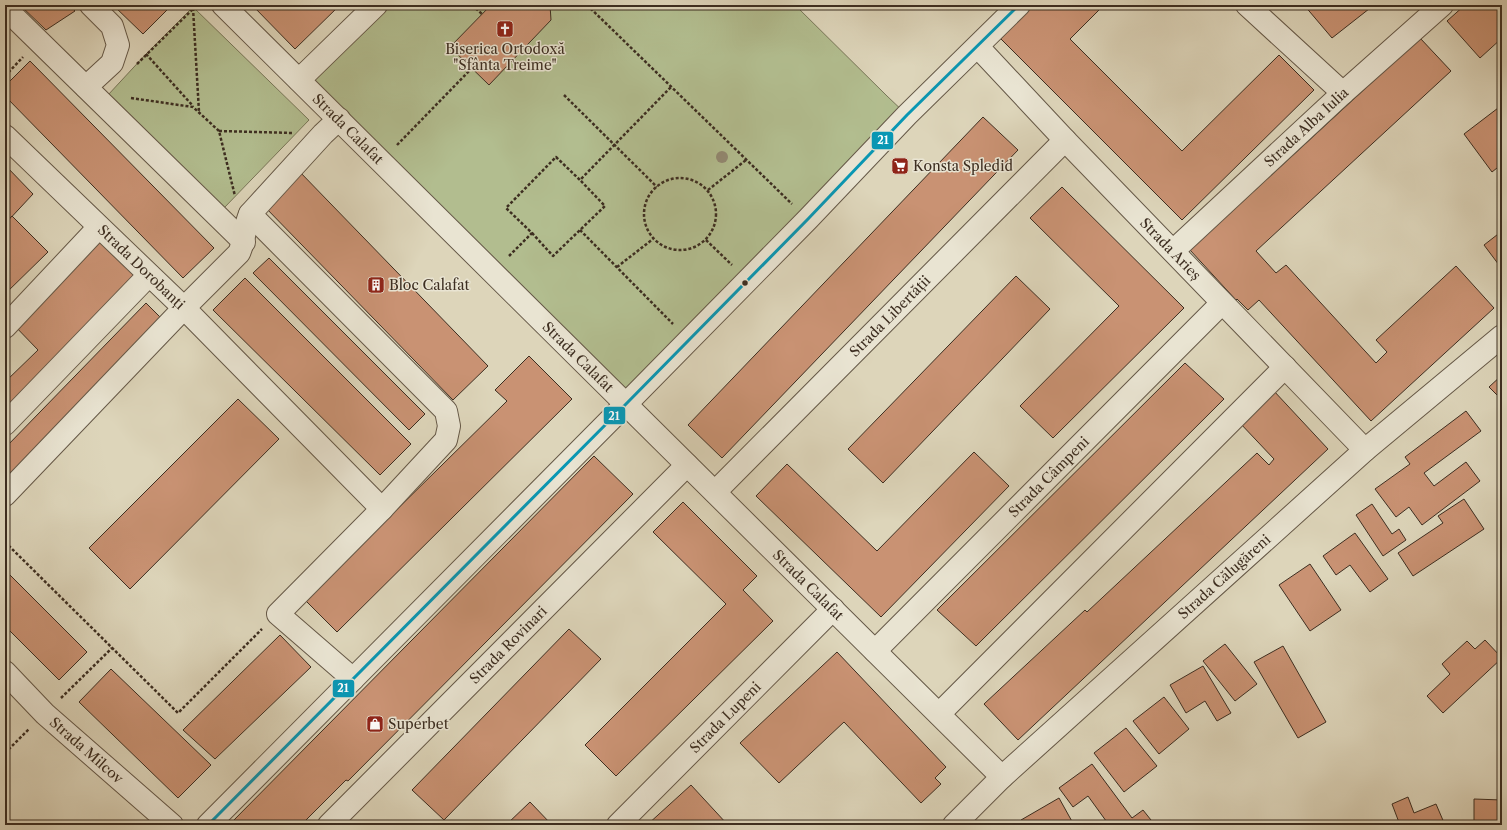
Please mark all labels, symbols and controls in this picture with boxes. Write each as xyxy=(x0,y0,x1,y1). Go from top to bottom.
church icon: Biserica Ortodoxă "Sfânta Treime" xyxy=(495,19,515,39)
place label: Biserica Ortodoxă "Sfânta Treime" xyxy=(445,40,565,74)
street label: Strada Alba Iulia xyxy=(1260,83,1353,171)
street label: Strada Calafat xyxy=(309,90,387,168)
line badge: 21 xyxy=(871,131,894,150)
text: 21 xyxy=(877,133,889,147)
supermarket icon: Konsta Spledid xyxy=(890,156,910,176)
place label: Konsta Spledid xyxy=(913,157,1013,175)
street label: Strada Arieș xyxy=(1136,214,1205,284)
street label: Strada Dorobanți xyxy=(94,221,189,313)
street label: Strada Libertății xyxy=(846,272,934,361)
building icon: Bloc Calafat xyxy=(366,275,386,295)
place label: Bloc Calafat xyxy=(389,276,470,294)
unlabelled marker xyxy=(740,278,750,288)
street label: Strada Calafat xyxy=(539,318,618,396)
line badge: 21 xyxy=(603,406,626,425)
text: 21 xyxy=(608,409,620,423)
street label: Strada Câmpeni xyxy=(1005,433,1093,521)
street label: Strada Călugăreni xyxy=(1174,530,1274,623)
street label: Strada Calafat xyxy=(769,546,848,624)
street label: Strada Rovinari xyxy=(466,602,551,688)
street label: Strada Lupeni xyxy=(686,678,765,757)
line badge: 21 xyxy=(332,679,355,698)
text: 21 xyxy=(337,681,349,695)
street label: Strada Milcov xyxy=(46,713,127,787)
shop icon: Superbet xyxy=(365,714,385,734)
place label: Superbet xyxy=(388,715,449,733)

